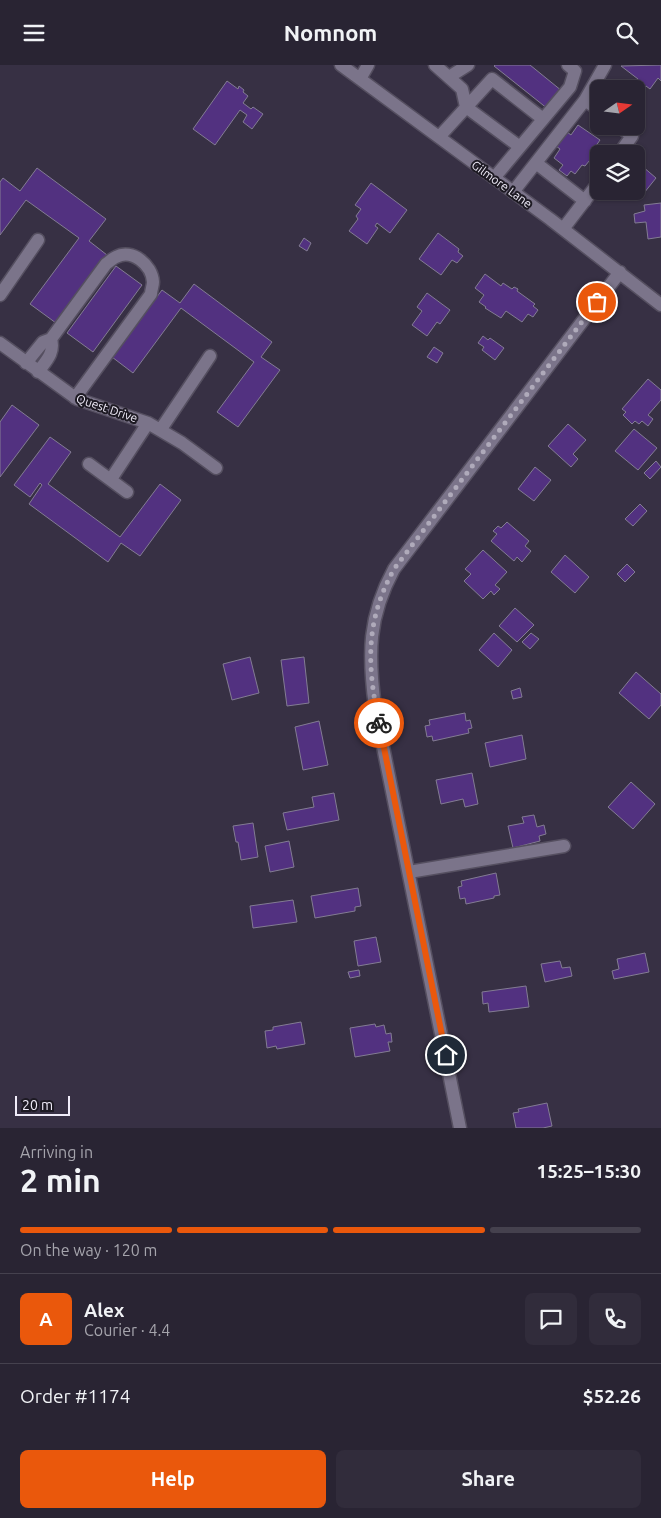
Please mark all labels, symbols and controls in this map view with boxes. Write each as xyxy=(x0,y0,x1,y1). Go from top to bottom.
icon: menu xyxy=(20,19,48,47)
icon: search xyxy=(613,19,641,47)
text: Nomnom xyxy=(284,20,377,45)
north arrow xyxy=(590,80,645,135)
map controls xyxy=(590,80,645,200)
button: layers xyxy=(590,145,645,200)
street label: Gilmore Lane xyxy=(469,158,535,210)
pin xyxy=(576,281,618,323)
icon: bag xyxy=(583,288,611,316)
street label: Quest Drive xyxy=(75,391,139,425)
courier xyxy=(354,698,404,748)
icon: bike xyxy=(365,709,393,737)
pin xyxy=(425,1034,467,1076)
icon: home xyxy=(432,1041,460,1069)
scale bar xyxy=(15,1093,70,1116)
text: 20 m xyxy=(22,1097,53,1113)
text: Arriving in xyxy=(20,1143,93,1161)
text: 15:25–15:30 xyxy=(536,1160,641,1182)
text: 2 min xyxy=(20,1162,101,1198)
text: On the way · 120 m xyxy=(20,1241,157,1259)
button: chat xyxy=(525,1293,577,1345)
button: phone xyxy=(589,1293,641,1345)
text: Alex xyxy=(84,1299,124,1321)
text: A xyxy=(39,1308,53,1330)
text: Courier · 4.4 xyxy=(84,1321,170,1339)
text: Order #1174 xyxy=(20,1385,130,1407)
text: $52.26 xyxy=(583,1385,641,1407)
button: Help xyxy=(20,1450,326,1508)
button: Share xyxy=(336,1450,641,1508)

